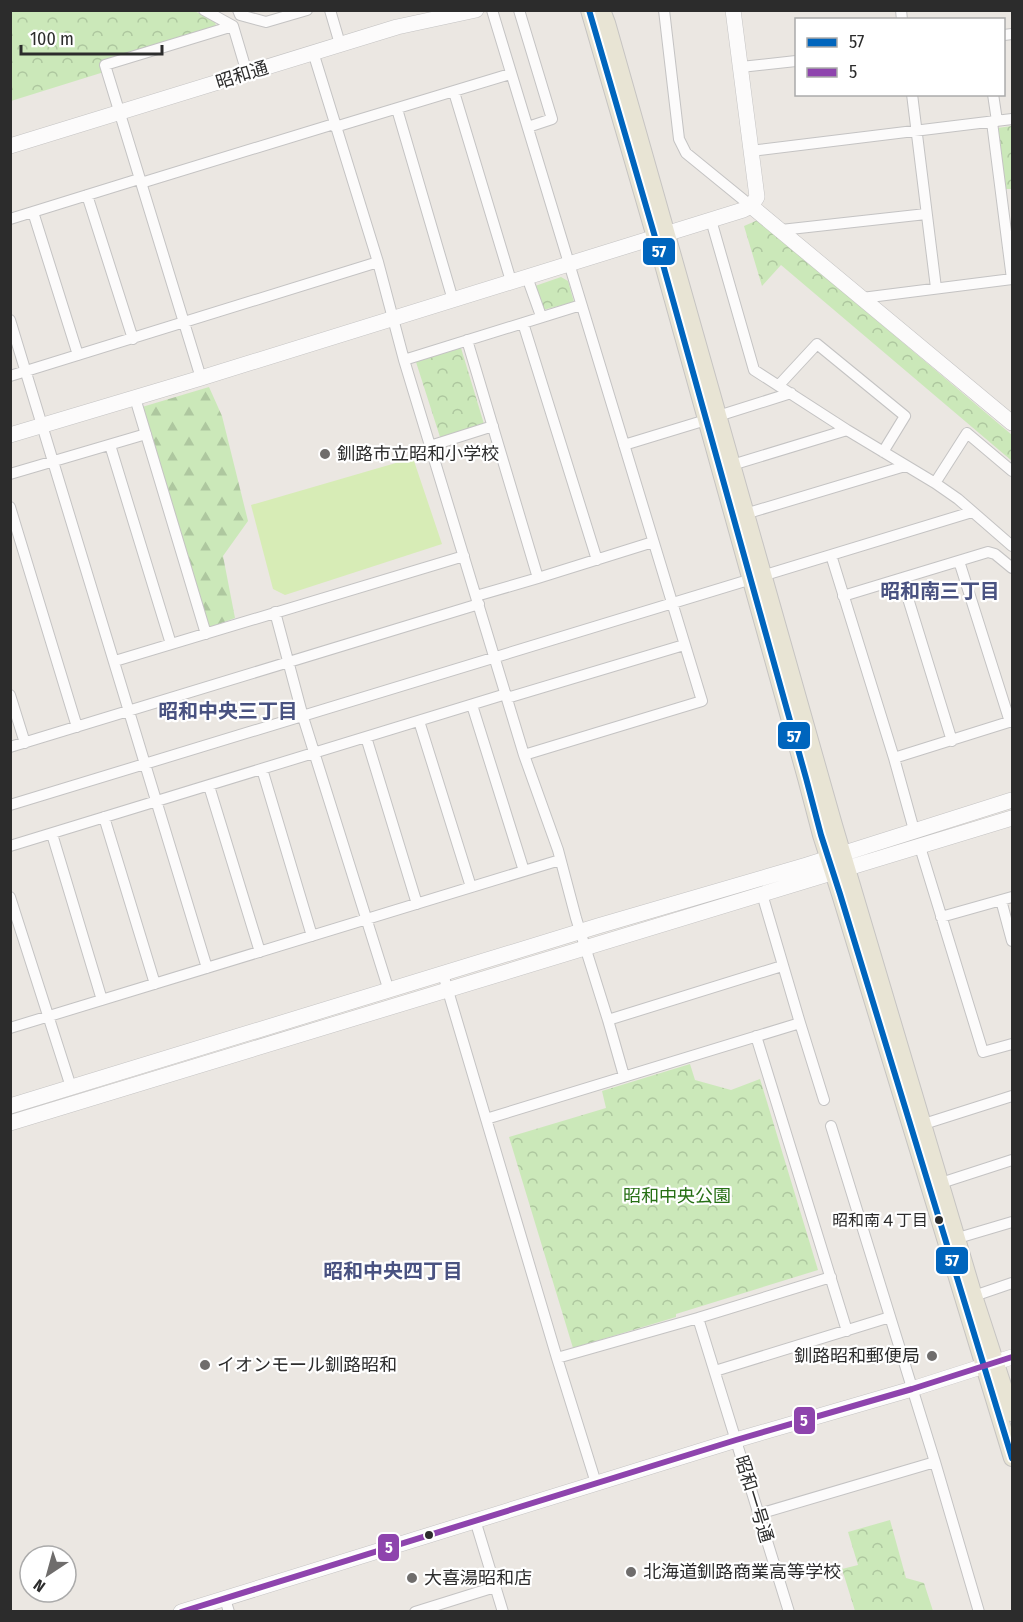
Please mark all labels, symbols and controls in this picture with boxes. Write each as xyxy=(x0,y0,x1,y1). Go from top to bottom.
scale bar xyxy=(21,18,162,56)
legend xyxy=(795,18,1005,96)
text: 100 m xyxy=(30,28,74,50)
text: 57 xyxy=(849,31,864,53)
street label: 昭和通 xyxy=(213,57,271,93)
text: 5 xyxy=(849,61,857,83)
line badge: 57 xyxy=(642,237,676,266)
text: 57 xyxy=(652,242,666,261)
place label: 釧路市立昭和小学校 xyxy=(337,443,499,465)
marker: 釧路市立昭和小学校 xyxy=(318,447,332,461)
district label: 昭和南三丁目 xyxy=(880,579,1000,603)
district label: 昭和中央三丁目 xyxy=(158,699,298,723)
line badge: 57 xyxy=(777,721,811,750)
text: 57 xyxy=(787,727,801,746)
park label: 昭和中央公園 xyxy=(623,1185,731,1207)
place label: 昭和南４丁目 xyxy=(832,1211,928,1230)
marker: 昭和南４丁目 xyxy=(933,1214,945,1226)
line badge: 57 xyxy=(935,1246,969,1275)
text: 57 xyxy=(945,1251,959,1270)
district label: 昭和中央四丁目 xyxy=(323,1259,463,1283)
place label: 釧路昭和郵便局 xyxy=(794,1345,920,1367)
marker: 釧路昭和郵便局 xyxy=(925,1349,939,1363)
place label: イオンモール釧路昭和 xyxy=(217,1354,397,1376)
marker: イオンモール釧路昭和 xyxy=(198,1358,212,1372)
line badge: 5 xyxy=(793,1406,816,1435)
text: 5 xyxy=(800,1411,808,1430)
street label: 昭和一号通 xyxy=(730,1453,778,1545)
unlabelled marker xyxy=(423,1529,435,1541)
line badge: 5 xyxy=(377,1533,400,1562)
text: 5 xyxy=(385,1538,393,1557)
north arrow xyxy=(18,1544,78,1604)
place label: 北海道釧路商業高等学校 xyxy=(643,1561,841,1583)
marker: 北海道釧路商業高等学校 xyxy=(624,1565,638,1579)
place label: 大喜湯昭和店 xyxy=(424,1567,532,1589)
marker: 大喜湯昭和店 xyxy=(405,1571,419,1585)
text: N xyxy=(30,1575,49,1596)

